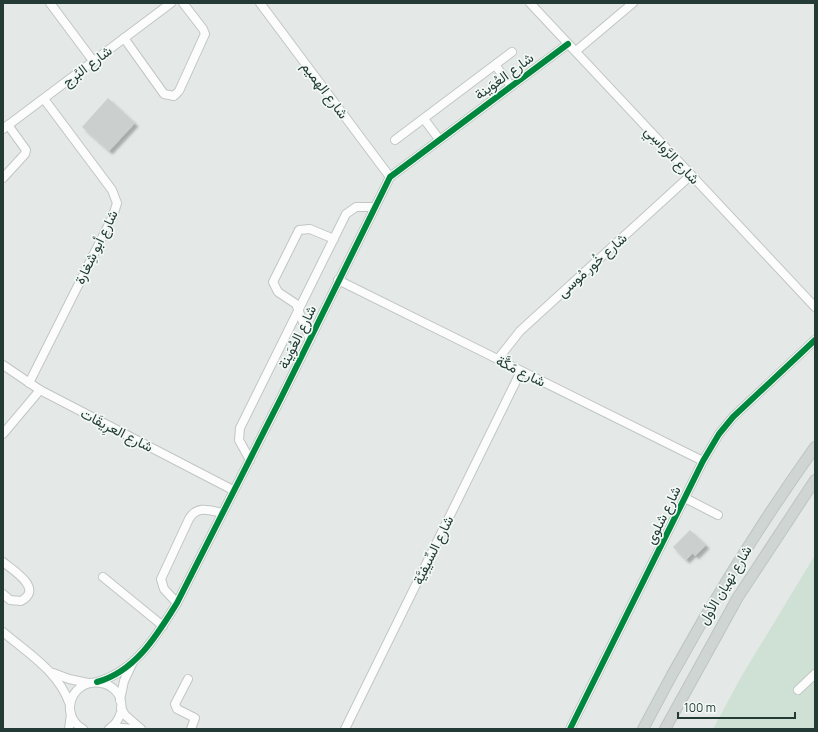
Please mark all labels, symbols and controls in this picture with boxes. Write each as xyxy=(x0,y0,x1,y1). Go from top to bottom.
street label: شارع البُرج xyxy=(58,41,117,92)
street label: شارع العُوَينة xyxy=(470,48,538,105)
street label: شارع الهميم xyxy=(296,57,353,123)
street label: شارع الرَّواسِي xyxy=(638,121,704,190)
street label: شارع أبو شِغارة xyxy=(69,207,123,288)
street label: شارع خُور مُوسى xyxy=(553,228,632,303)
street label: شارع العُوَينة xyxy=(273,302,322,373)
street label: شارع مَكَّة xyxy=(492,350,549,392)
street label: شارع العرِيقَات xyxy=(77,403,157,458)
street label: شارع شلوى xyxy=(640,483,687,548)
street label: شارع السِّيفِيَّة xyxy=(408,512,459,588)
street label: شارع نهيان الأول xyxy=(693,542,757,629)
scale bar xyxy=(678,694,795,720)
text: 100 m xyxy=(684,699,716,716)

